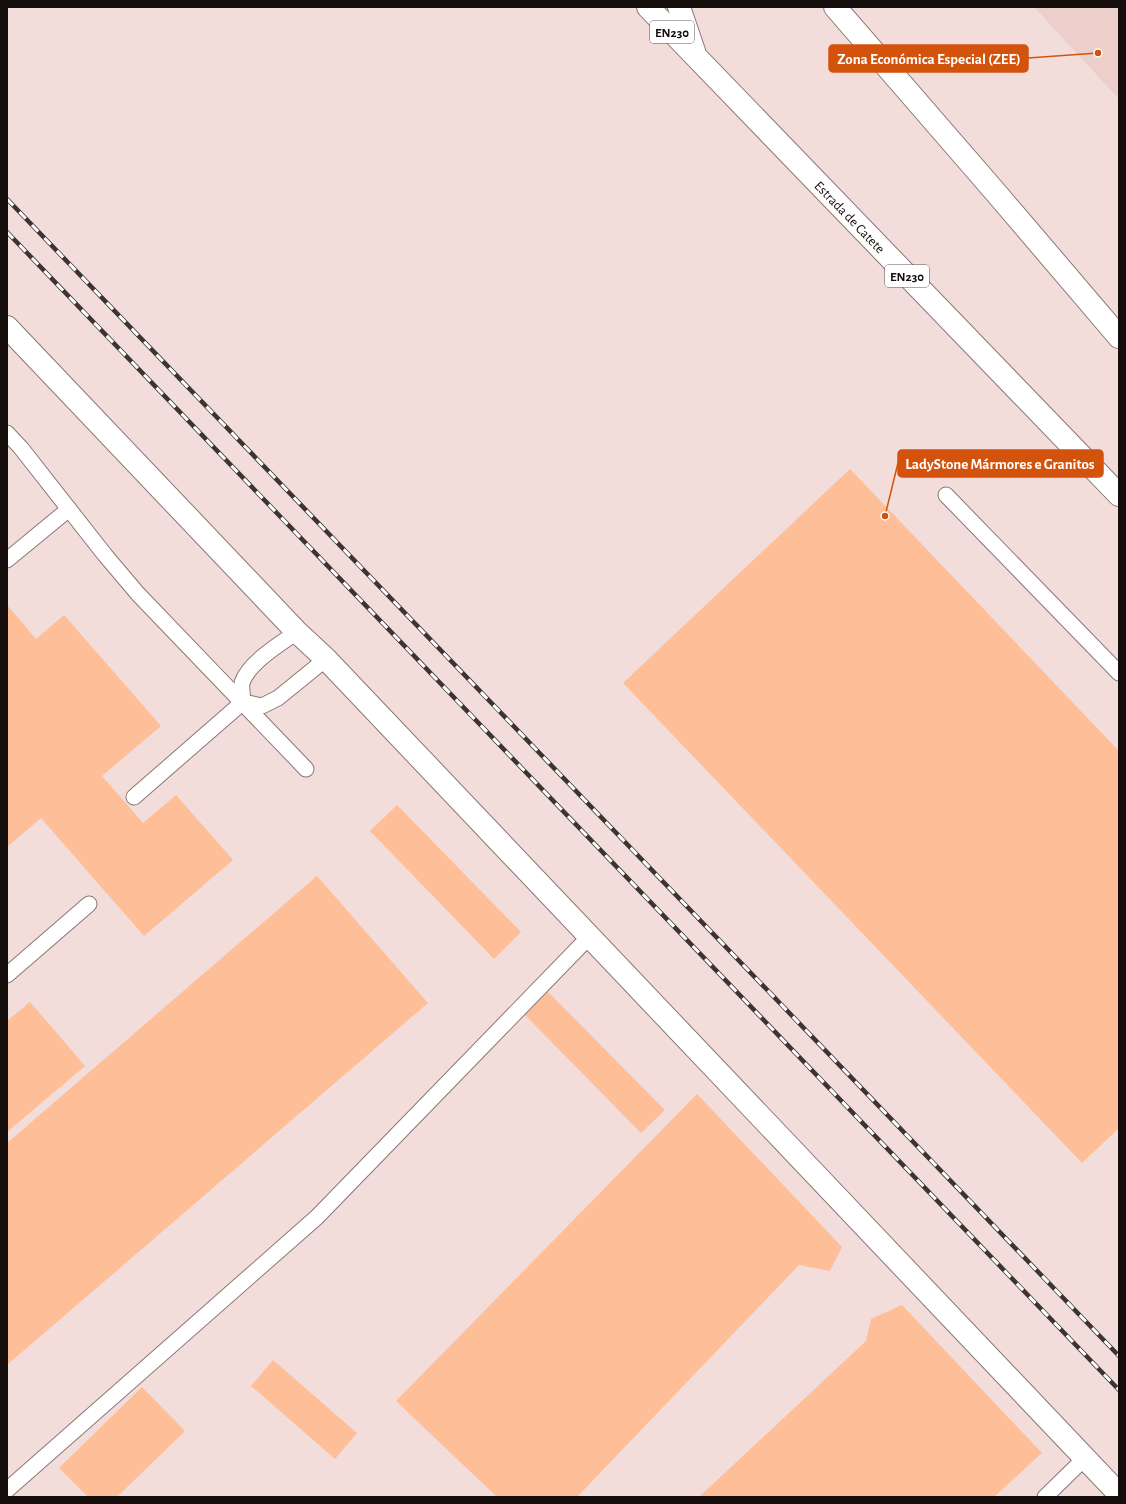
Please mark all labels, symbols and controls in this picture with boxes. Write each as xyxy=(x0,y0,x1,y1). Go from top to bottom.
road number: EN230 xyxy=(650,21,694,43)
callout: Zona Económica Especial (ZEE) xyxy=(829,45,1028,72)
text: Zona Económica Especial (ZEE) xyxy=(837,52,1021,67)
street label: Estrada de Catete xyxy=(811,179,887,257)
road number: EN230 xyxy=(885,265,929,287)
callout: LadyStone Mármores e Granitos xyxy=(898,450,1103,477)
text: LadyStone Mármores e Granitos xyxy=(905,457,1095,472)

